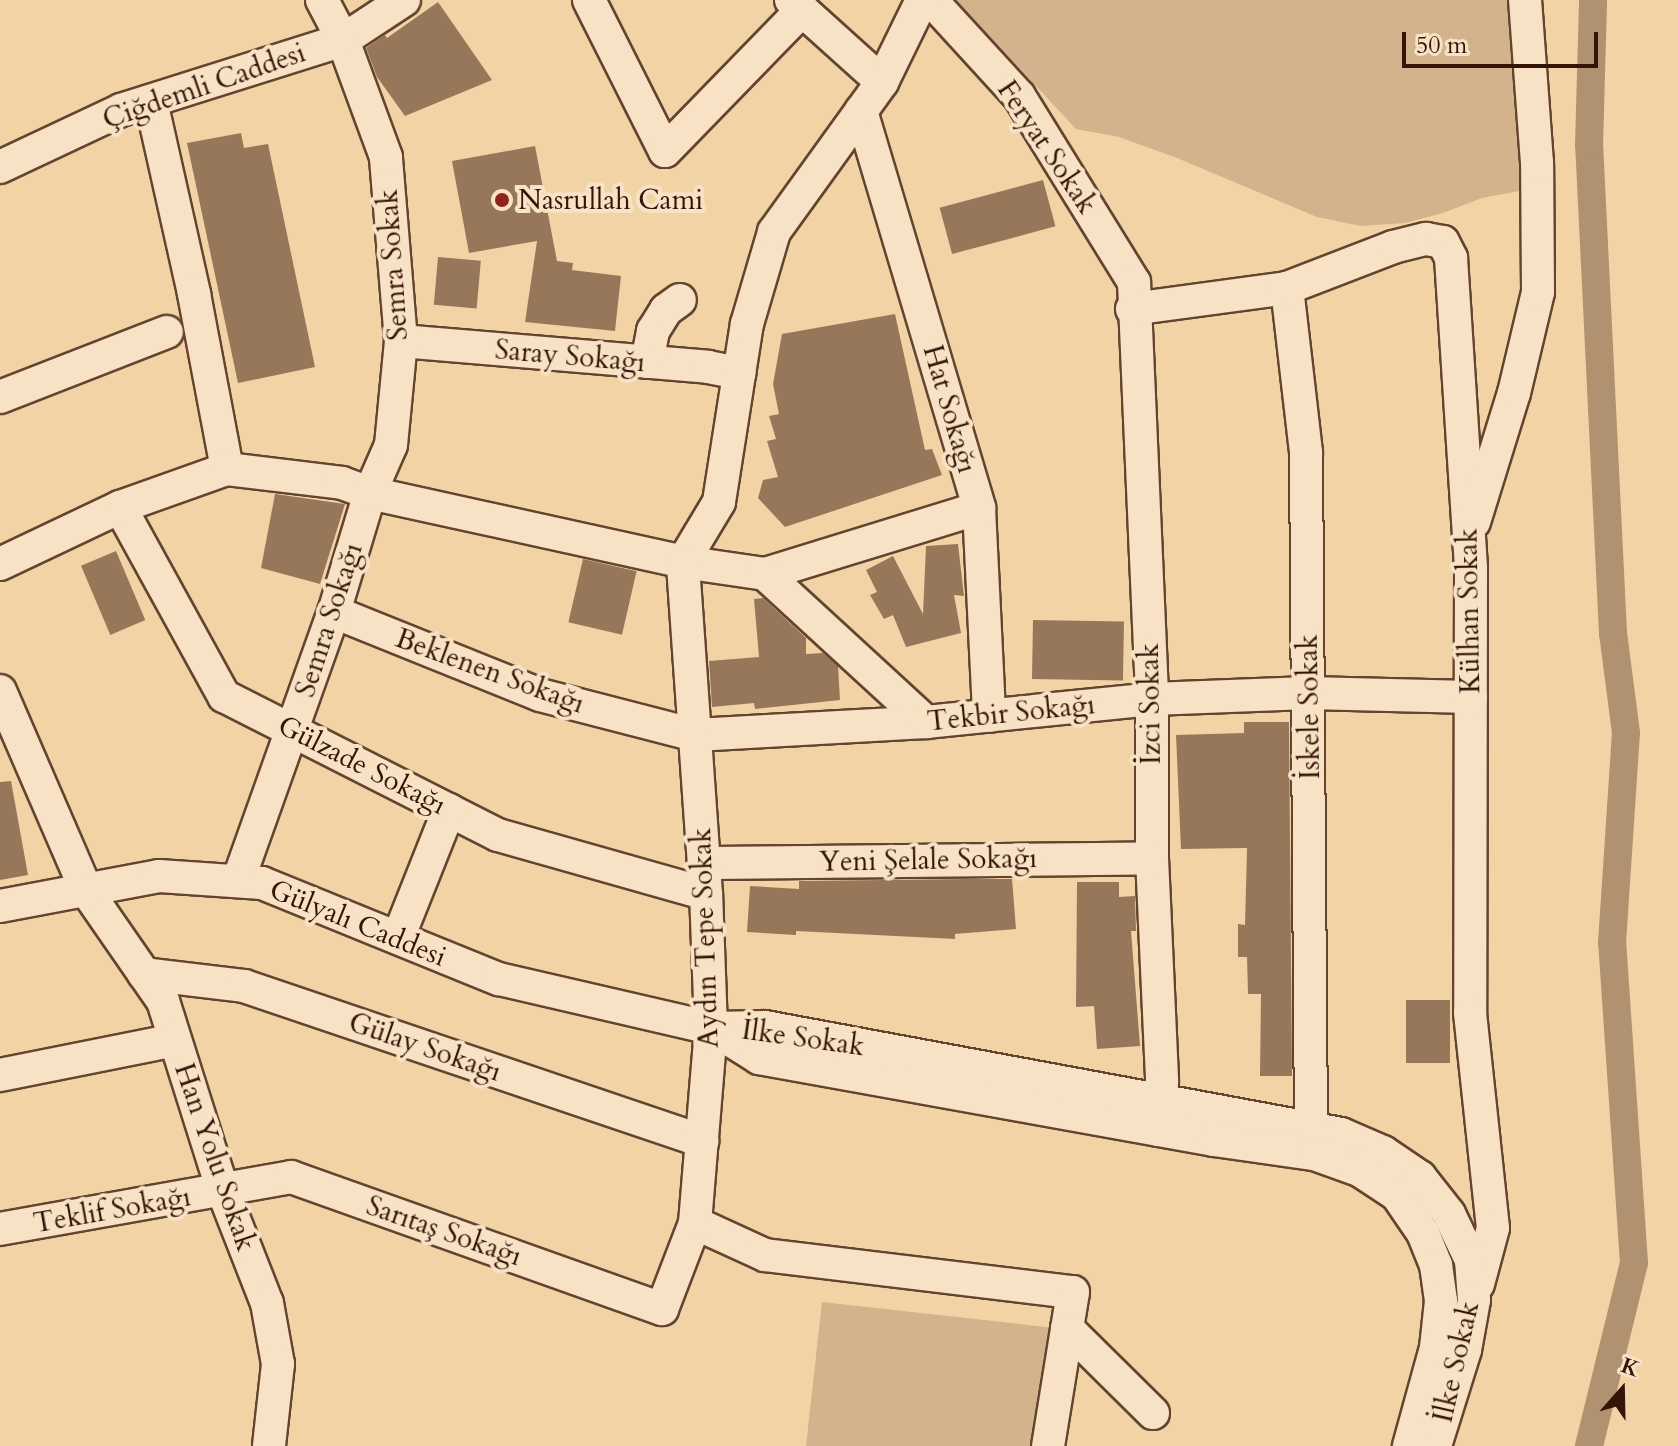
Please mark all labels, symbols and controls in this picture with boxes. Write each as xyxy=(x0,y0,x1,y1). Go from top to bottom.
scale bar xyxy=(1406,16,1602,66)
text: 50 m xyxy=(1416,29,1467,62)
street label: Çiğdemli Caddesi xyxy=(98,36,310,136)
street label: Feryat Sokak xyxy=(990,74,1104,220)
place label: Nasrullah Cami xyxy=(518,183,703,217)
street label: Semra Sokak xyxy=(371,188,415,342)
marker: Nasrullah Cami xyxy=(493,191,511,209)
street label: Saray Sokağı xyxy=(494,333,646,379)
street label: Hat Sokağı xyxy=(916,341,984,477)
street label: Külhan Sokak xyxy=(1451,528,1487,694)
street label: Semra Sokağı xyxy=(288,539,370,701)
street label: Beklenen Sokağı xyxy=(391,621,589,721)
street label: İskele Sokak xyxy=(1291,634,1327,780)
street label: İzci Sokak xyxy=(1132,643,1168,765)
street label: Tekbir Sokağı xyxy=(925,687,1097,739)
street label: Gülzade Sokağı xyxy=(272,708,452,822)
street label: Aydın Tepe Sokak xyxy=(684,827,726,1049)
street label: Yeni Şelale Sokağı xyxy=(819,841,1037,879)
street label: Gülyalı Caddesi xyxy=(265,872,451,974)
street label: Gülay Sokağı xyxy=(344,1005,506,1089)
street label: İlke Sokak xyxy=(740,1013,866,1063)
street label: Han Yolu Sokak xyxy=(167,1059,263,1255)
street label: Teklif Sokağı xyxy=(31,1180,193,1240)
street label: Sarıtaş Sokağı xyxy=(362,1189,526,1273)
street label: İlke Sokak xyxy=(1426,1298,1486,1426)
north arrow xyxy=(1582,1350,1662,1430)
text: K xyxy=(1617,1350,1644,1385)

